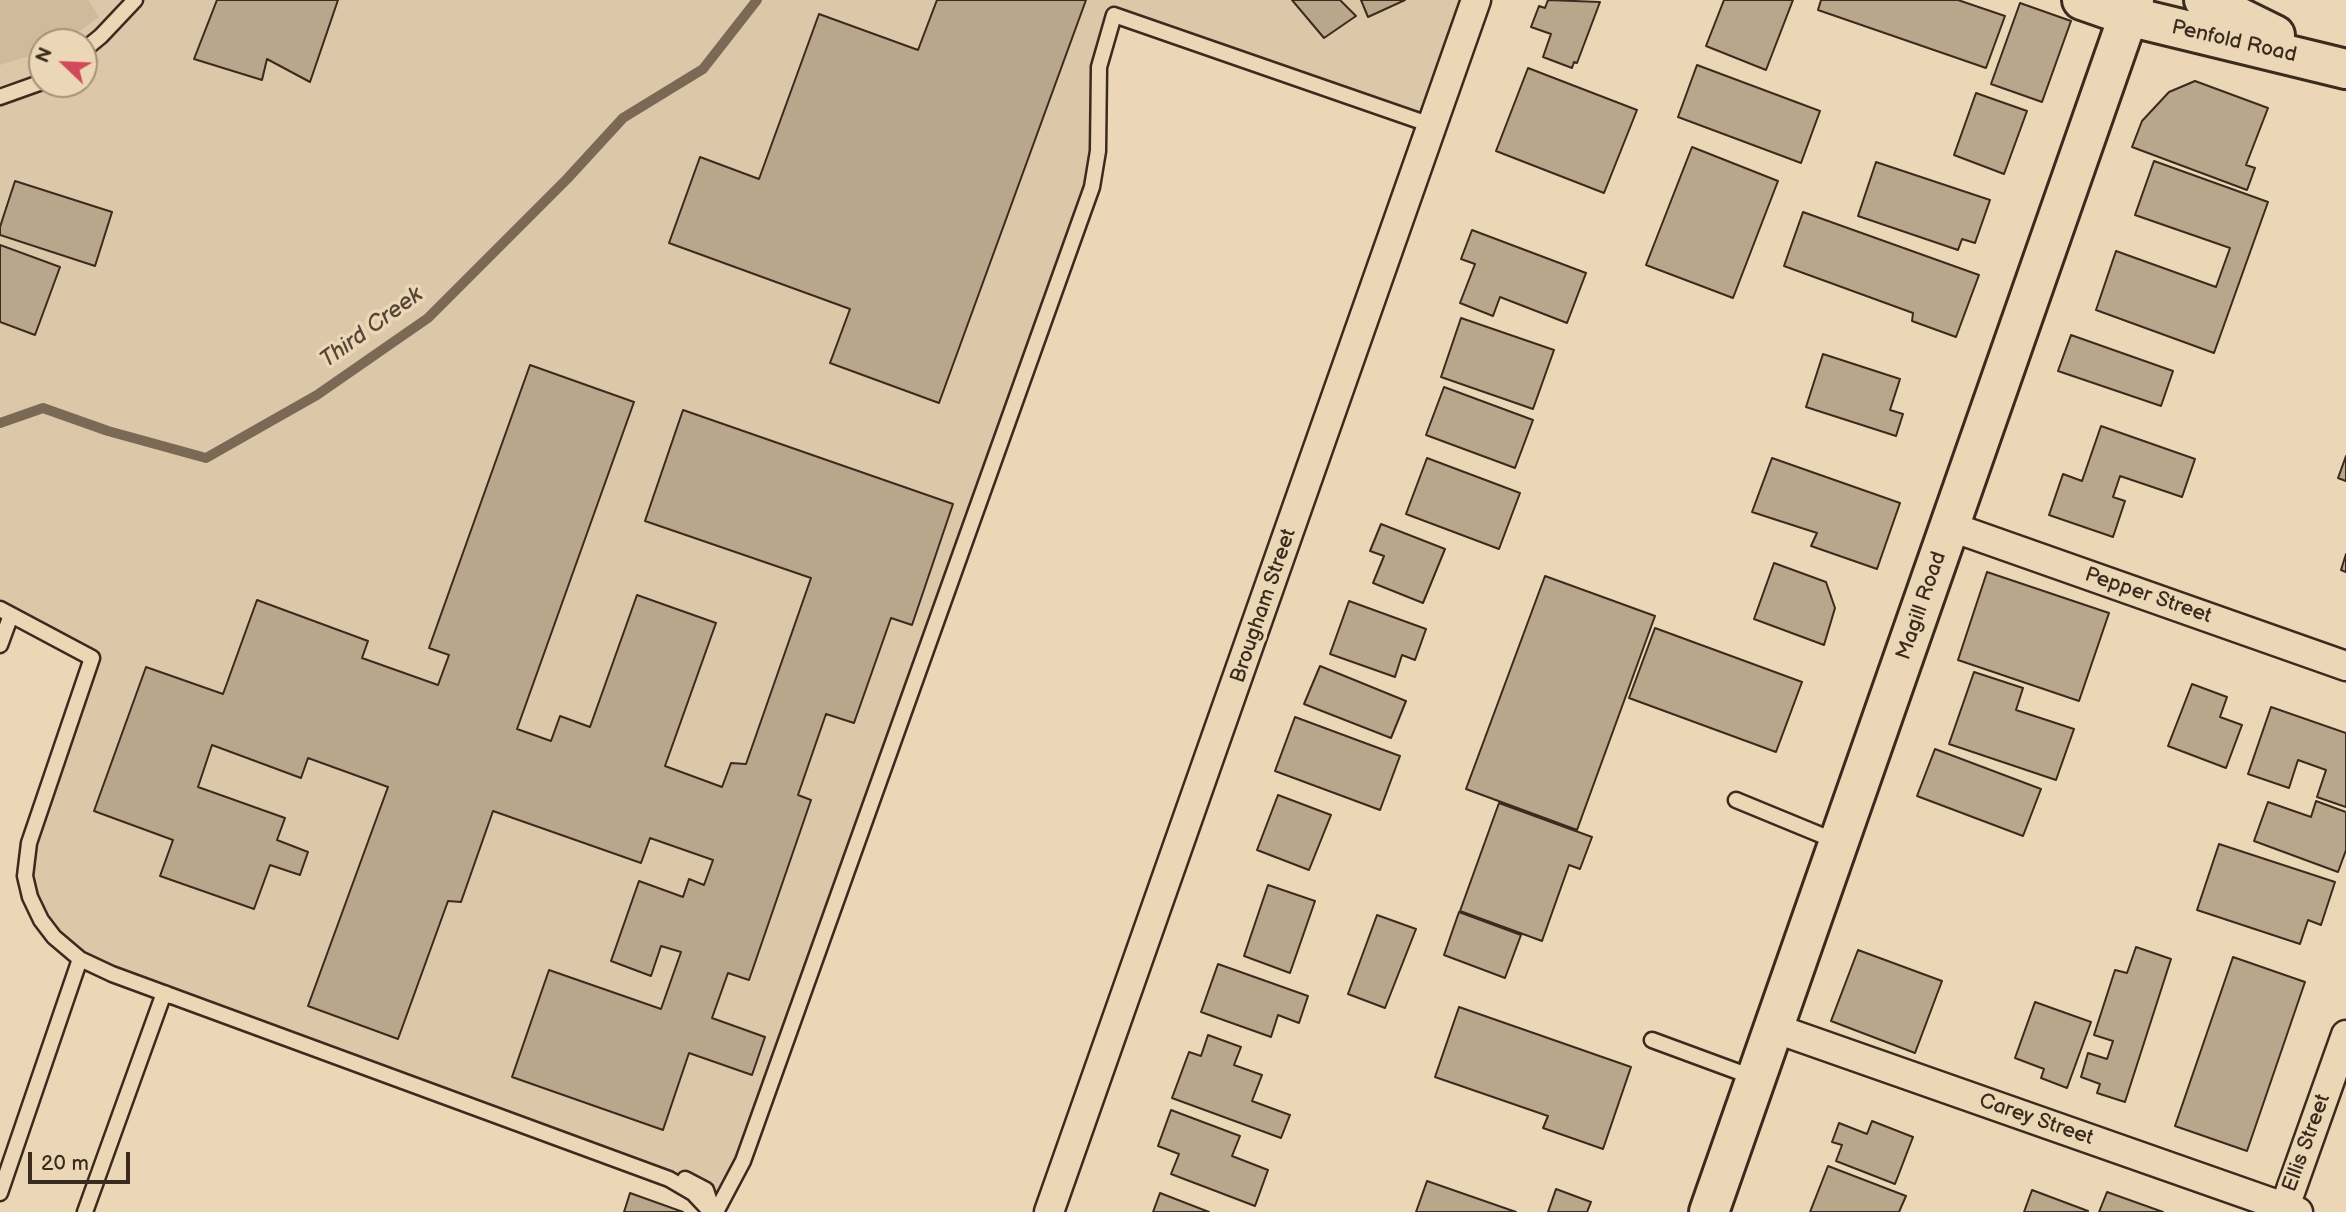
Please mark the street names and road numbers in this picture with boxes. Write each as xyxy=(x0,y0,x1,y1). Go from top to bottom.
street label: Penfold Road xyxy=(2169,15,2299,69)
street label: Brougham Street xyxy=(1226,526,1302,686)
street label: Magill Road xyxy=(1892,549,1952,663)
street label: Pepper Street xyxy=(2081,563,2215,629)
street label: Carey Street xyxy=(1976,1089,2096,1151)
street label: Ellis Street xyxy=(2278,1091,2336,1195)

